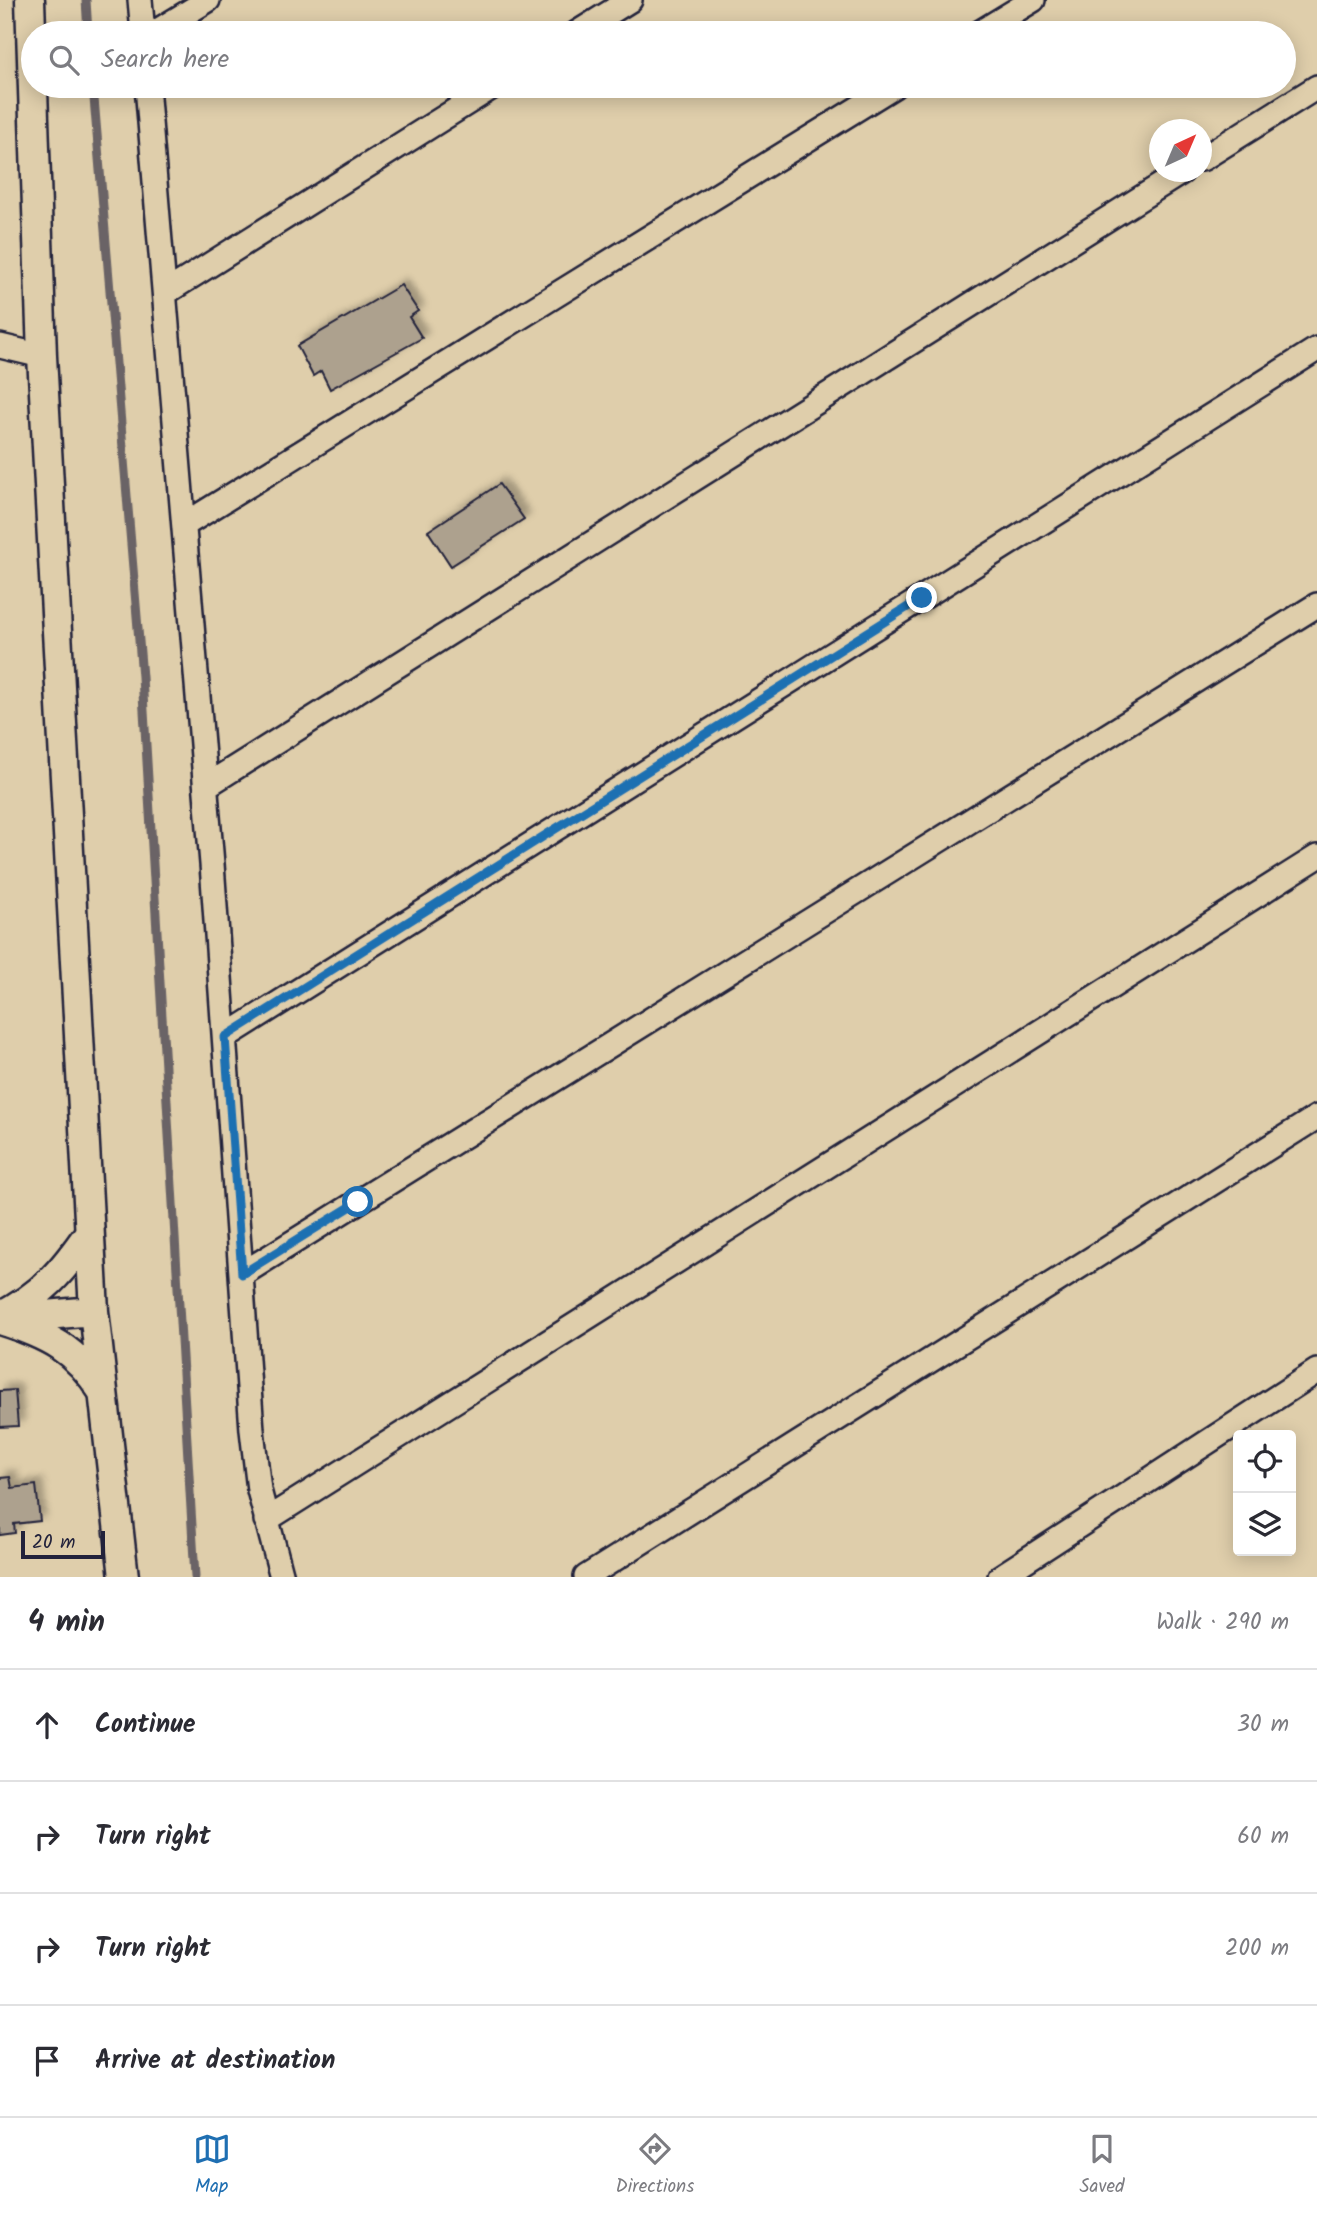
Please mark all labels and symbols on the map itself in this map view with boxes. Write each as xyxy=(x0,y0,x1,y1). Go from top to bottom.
north arrow xyxy=(1149,119,1212,182)
route end xyxy=(906,582,937,613)
route start xyxy=(342,1186,373,1217)
scale bar xyxy=(21,1528,105,1560)

